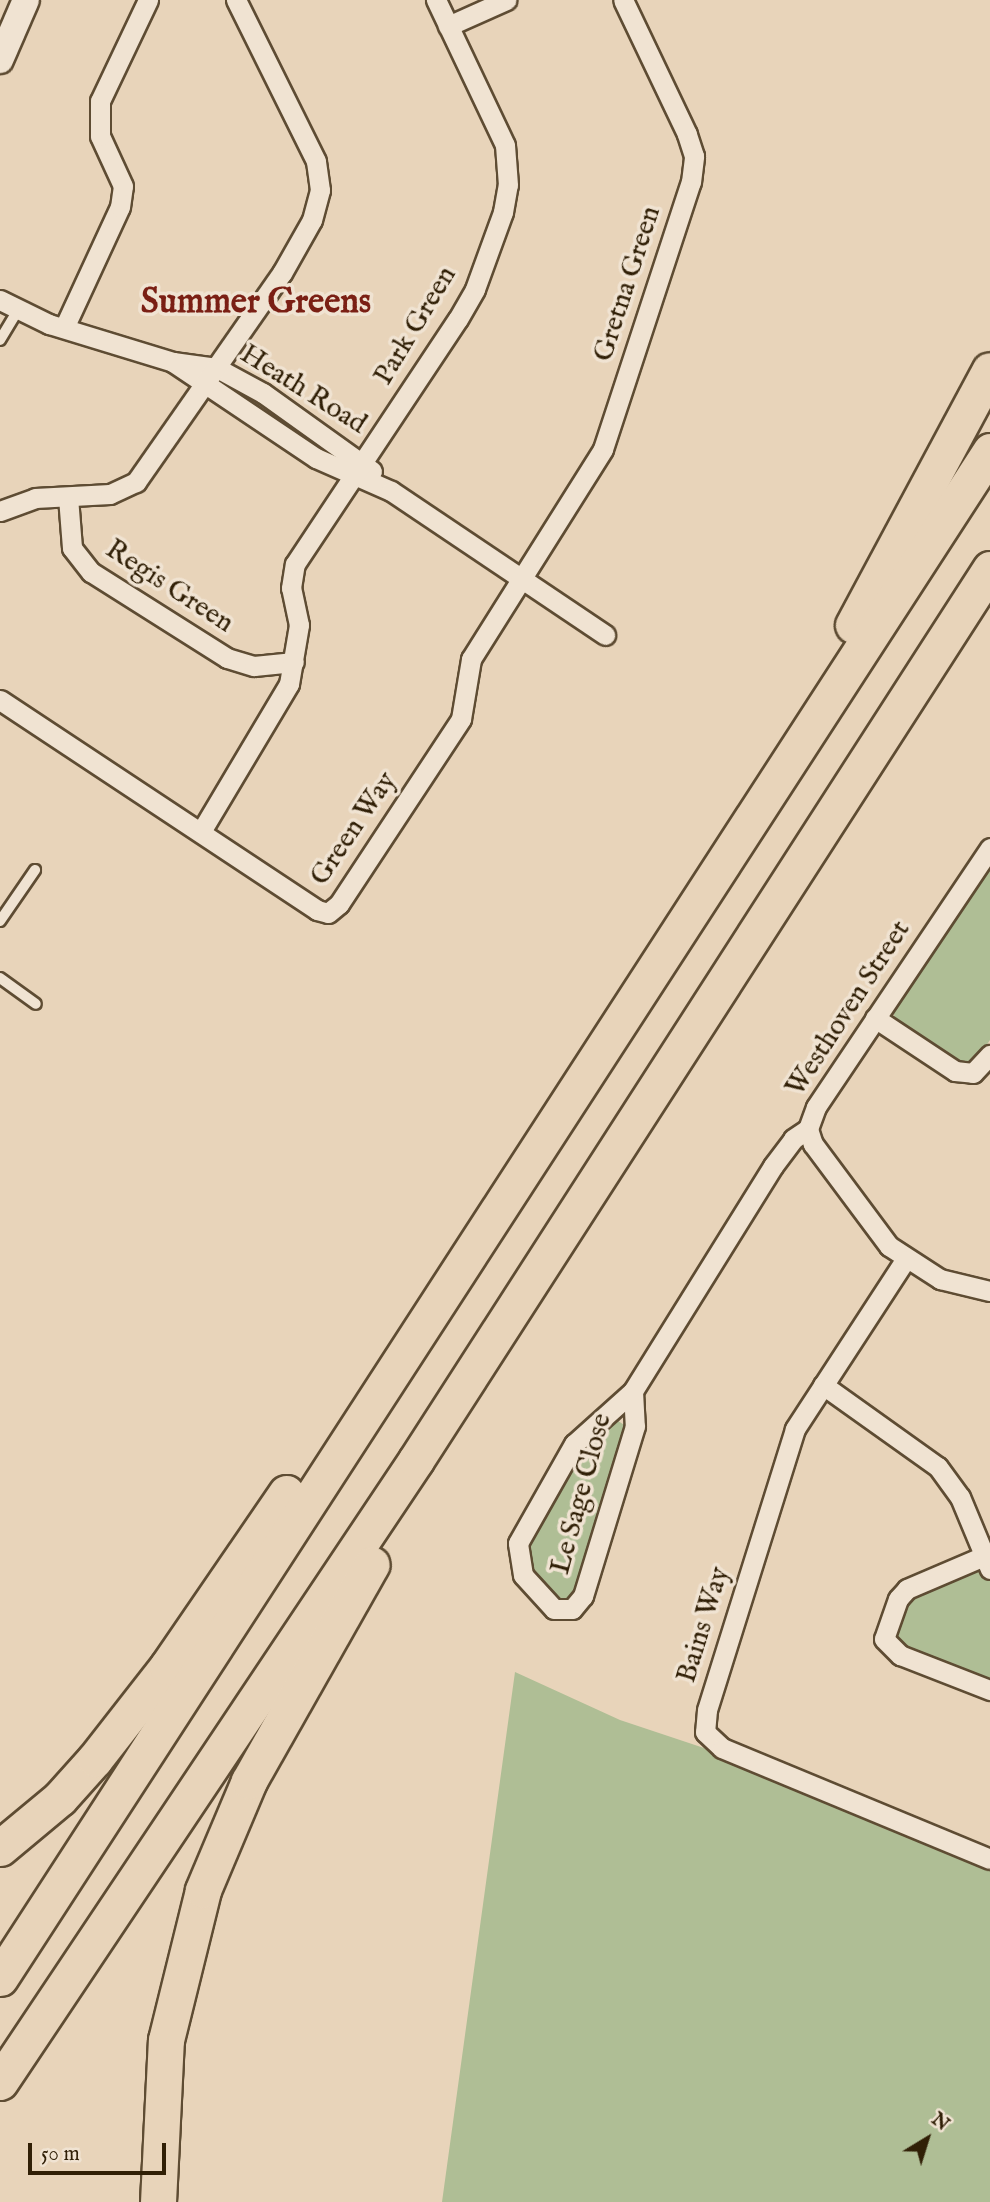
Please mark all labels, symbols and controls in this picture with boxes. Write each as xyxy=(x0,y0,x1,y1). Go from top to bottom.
street label: Gretna Green xyxy=(587,202,669,366)
street label: Park Green xyxy=(367,261,465,391)
district label: Summer Greens xyxy=(141,282,371,324)
street label: Heath Road xyxy=(234,338,372,442)
street label: Regis Green xyxy=(99,533,239,641)
street label: Green Way xyxy=(304,766,404,892)
street label: Westhoven Street xyxy=(780,915,918,1103)
street label: Le Sage Close xyxy=(544,1410,620,1578)
street label: Bains Way xyxy=(670,1563,738,1687)
north arrow xyxy=(892,2104,962,2174)
text: N xyxy=(926,2108,954,2137)
scale bar xyxy=(32,2128,170,2172)
text: 50 m xyxy=(41,2141,80,2168)

